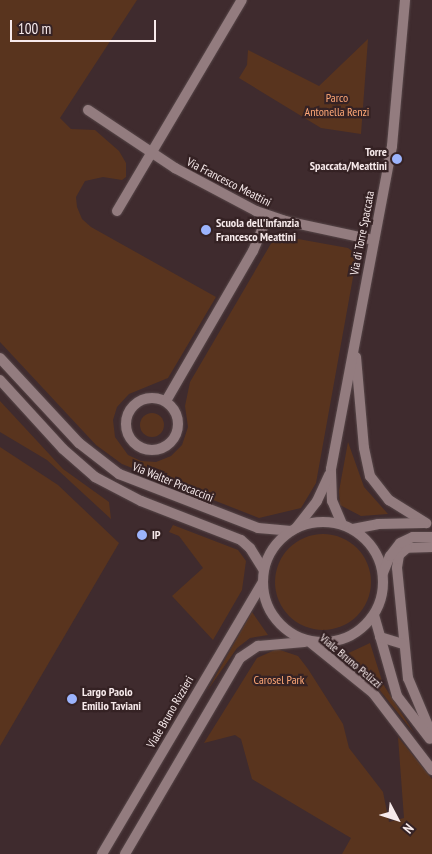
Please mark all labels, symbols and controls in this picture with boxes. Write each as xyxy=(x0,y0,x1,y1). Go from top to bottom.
scale bar xyxy=(12,10,159,42)
text: 100 m xyxy=(18,19,51,38)
park label: Parco Antonella Renzi xyxy=(305,91,369,119)
place label: Torre Spaccata/Meattini xyxy=(310,145,387,173)
marker: Torre Spaccata/Meattini xyxy=(391,153,403,165)
street label: Via Francesco Meattini xyxy=(184,154,274,210)
street label: Via di Torre Spaccata xyxy=(347,190,377,276)
place label: Scuola dell'infanzia Francesco Meattini xyxy=(216,216,299,244)
marker: Scuola dell'infanzia Francesco Meattini xyxy=(200,224,212,236)
street label: Via Walter Procaccini xyxy=(130,459,216,505)
place label: IP xyxy=(152,528,161,542)
marker: IP xyxy=(136,529,148,541)
street label: Viale Bruno Pelizzi xyxy=(317,631,385,691)
street label: Viale Bruno Rizzieri xyxy=(144,673,196,751)
park label: Carosel Park xyxy=(254,673,304,687)
place label: Largo Paolo Emilio Taviani xyxy=(82,685,141,713)
marker: Largo Paolo Emilio Taviani xyxy=(66,693,78,705)
north arrow xyxy=(372,794,422,844)
text: N xyxy=(399,820,418,837)

